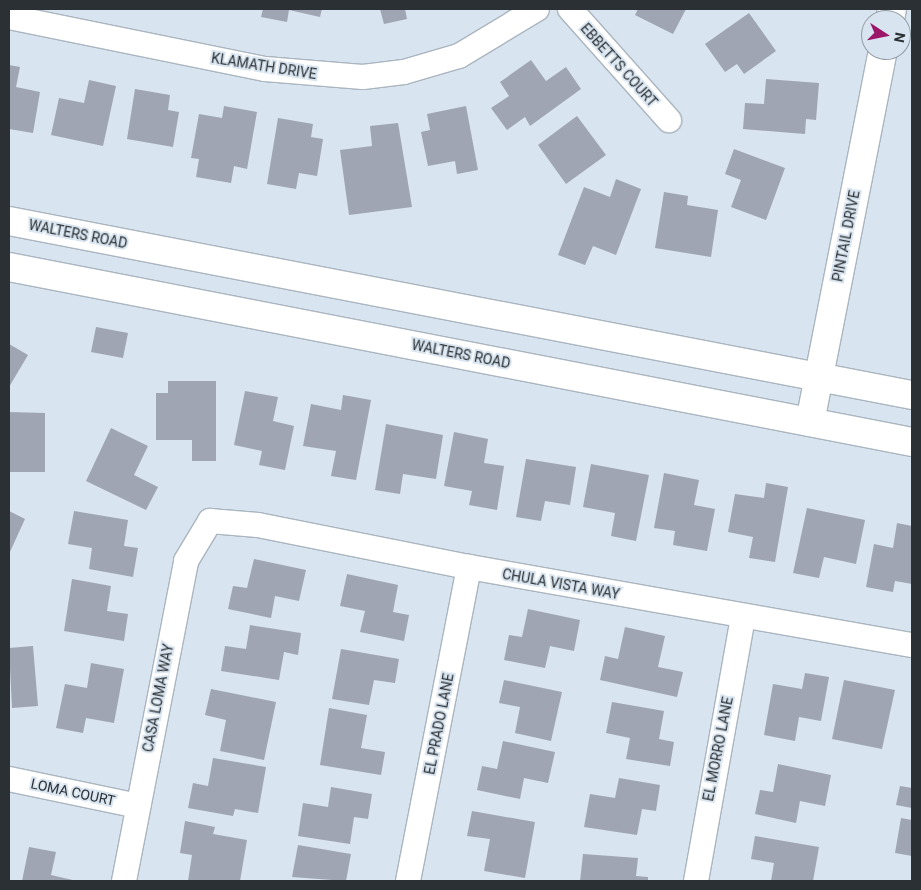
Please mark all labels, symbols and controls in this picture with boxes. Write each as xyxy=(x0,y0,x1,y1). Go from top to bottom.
north arrow xyxy=(861,10,911,60)
street label: EBBETTS COURT xyxy=(577,20,661,110)
text: N xyxy=(891,31,909,44)
street label: KLAMATH DRIVE xyxy=(210,49,318,83)
street label: PINTAIL DRIVE xyxy=(829,189,863,283)
street label: WALTERS ROAD xyxy=(27,216,129,252)
street label: WALTERS ROAD xyxy=(410,336,512,372)
street label: CHULA VISTA WAY xyxy=(501,565,621,603)
street label: CASA LOMA WAY xyxy=(139,642,177,754)
street label: EL PRADO LANE xyxy=(421,672,457,776)
street label: EL MORRO LANE xyxy=(700,695,736,803)
street label: LOMA COURT xyxy=(29,775,117,809)

